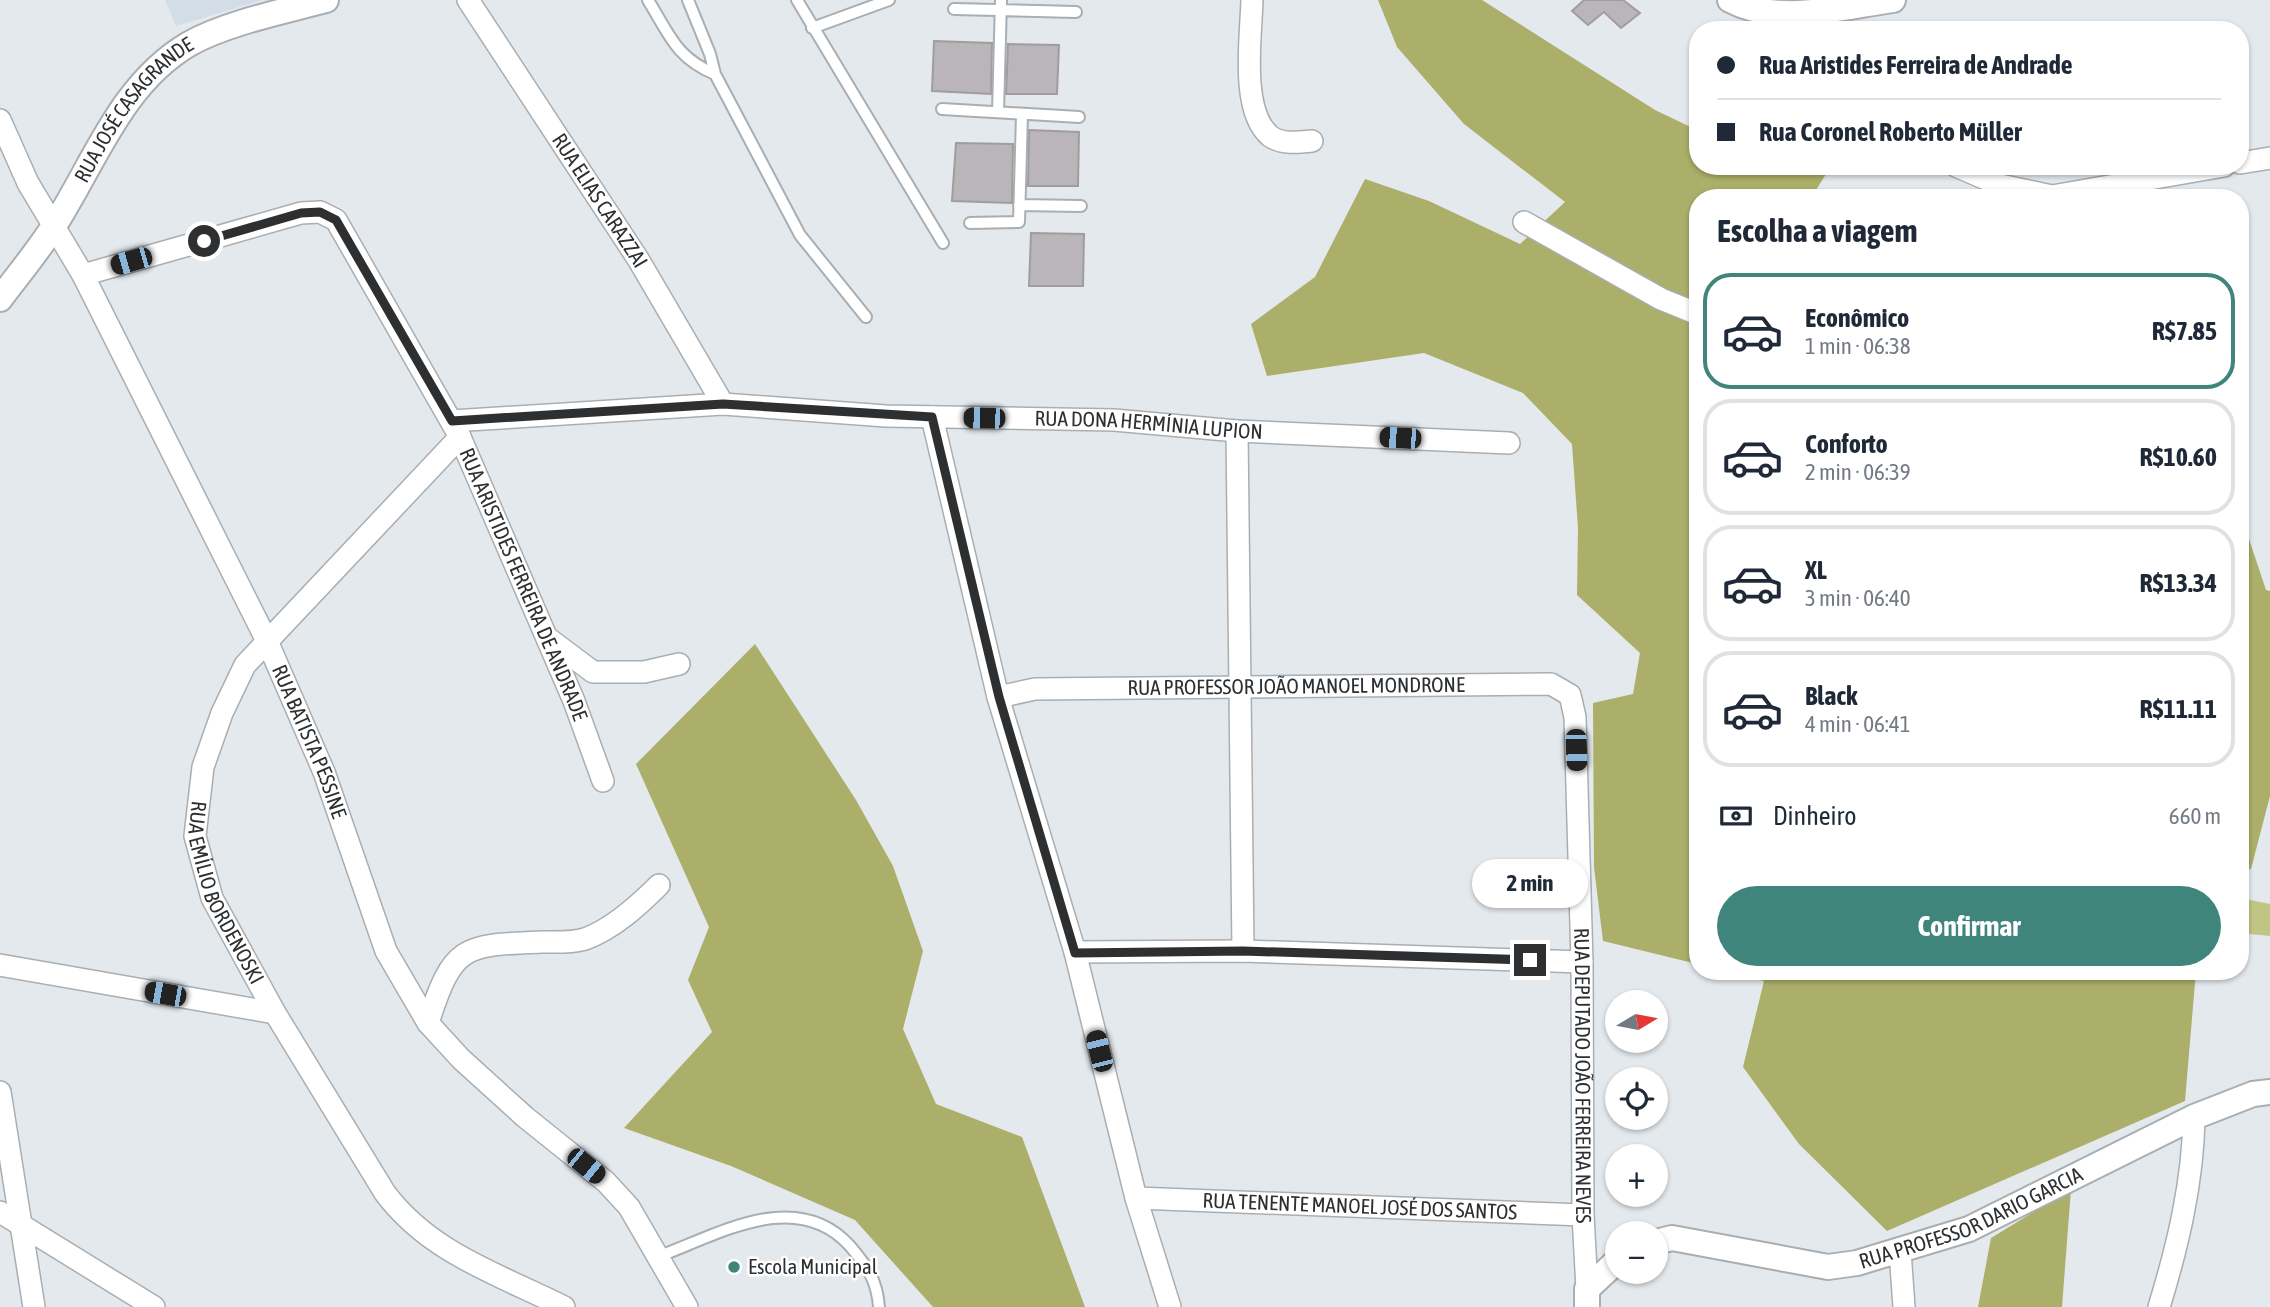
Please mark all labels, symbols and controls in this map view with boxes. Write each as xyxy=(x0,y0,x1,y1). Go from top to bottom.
street label: RUA JOSÉ CASAGRANDE xyxy=(69,31,197,186)
text: Rua Aristides Ferreira de Andrade xyxy=(1759,50,2073,80)
text: Rua Coronel Roberto Müller xyxy=(1759,117,2022,147)
street label: RUA ELIAS CARAZZAI xyxy=(548,128,653,271)
text: Escolha a viagem xyxy=(1717,212,1917,249)
route start xyxy=(188,225,220,257)
car xyxy=(108,245,155,277)
icon: car xyxy=(1721,300,1784,363)
text: Econômico xyxy=(1805,303,1909,333)
text: R$7.85 xyxy=(2152,316,2217,346)
text: 1 min · 06:38 xyxy=(1805,333,1911,359)
street label: RUA DONA HERMÍNIA LUPION xyxy=(1035,406,1263,443)
car xyxy=(963,407,1006,429)
car xyxy=(1379,426,1422,450)
icon: car xyxy=(1721,426,1784,489)
text: Conforto xyxy=(1805,429,1888,459)
text: R$10.60 xyxy=(2140,442,2217,472)
street label: RUA ARISTIDES FERREIRA DE ANDRADE xyxy=(455,444,593,724)
text: 2 min · 06:39 xyxy=(1805,459,1911,485)
icon: car xyxy=(1721,552,1784,615)
text: XL xyxy=(1805,555,1827,585)
text: R$13.34 xyxy=(2140,568,2217,598)
text: 3 min · 06:40 xyxy=(1805,585,1911,611)
street label: RUA BATISTA PESSINE xyxy=(268,661,352,821)
street label: RUA PROFESSOR JOÃO MANOEL MONDRONE xyxy=(1127,672,1465,699)
icon: car xyxy=(1721,678,1784,741)
text: Black xyxy=(1805,681,1857,711)
text: R$11.11 xyxy=(2140,694,2217,724)
text: 4 min · 06:41 xyxy=(1805,711,1911,737)
car xyxy=(1565,729,1588,771)
icon: cash xyxy=(1717,797,1755,835)
street label: RUA EMÍLIO BORDENOSKI xyxy=(184,800,270,988)
text: Dinheiro xyxy=(1773,801,1856,831)
text: 660 m xyxy=(2169,803,2221,829)
callout: 2 min xyxy=(1472,858,1588,908)
text: 2 min xyxy=(1507,870,1553,896)
button: Confirmar xyxy=(1717,886,2221,966)
street label: RUA DEPUTADO JOÃO FERREIRA NEVES xyxy=(1570,927,1596,1224)
route end xyxy=(1514,944,1546,976)
car xyxy=(143,980,188,1008)
north arrow xyxy=(1605,990,1668,1054)
map controls xyxy=(1605,990,1668,1284)
car xyxy=(1084,1028,1115,1074)
button: locate xyxy=(1605,1067,1668,1130)
button: + xyxy=(1605,1144,1668,1207)
car xyxy=(564,1145,609,1187)
street label: RUA PROFESSOR DARIO GARCIA xyxy=(1856,1161,2087,1273)
street label: RUA TENENTE MANOEL JOSÉ DOS SANTOS xyxy=(1202,1188,1518,1223)
button: − xyxy=(1605,1221,1668,1284)
place label: Escola Municipal xyxy=(748,1254,878,1278)
marker: Escola Municipal xyxy=(726,1259,742,1275)

